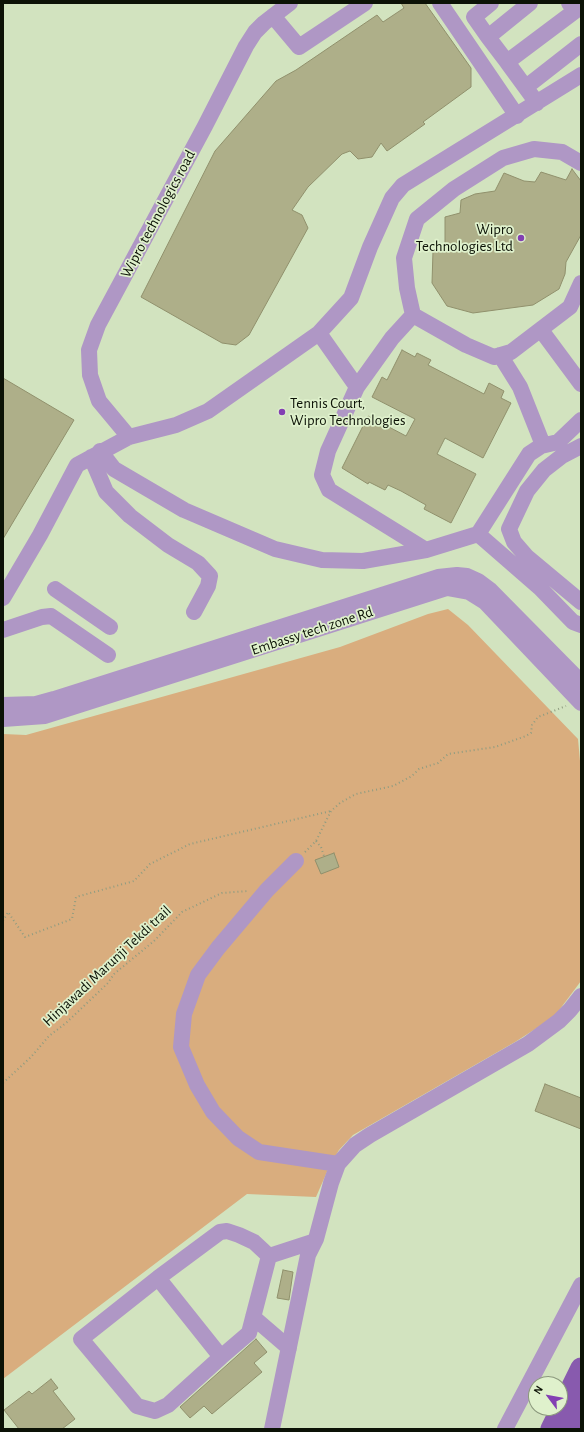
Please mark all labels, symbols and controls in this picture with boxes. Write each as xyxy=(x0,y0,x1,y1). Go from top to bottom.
street label: Wipro technologics road xyxy=(117,147,199,281)
place label: Wipro Technologies Ltd xyxy=(416,220,513,255)
marker: Wipro Technologies Ltd xyxy=(516,233,526,243)
place label: Tennis Court, Wipro Technologies xyxy=(290,394,405,429)
marker: Tennis Court, Wipro Technologies xyxy=(277,407,287,417)
street label: Embassy tech zone Rd xyxy=(249,603,375,659)
street label: Hinjawadi Marunji Tekdi trail xyxy=(39,902,175,1030)
north arrow xyxy=(528,1376,568,1416)
text: N xyxy=(532,1384,545,1396)

